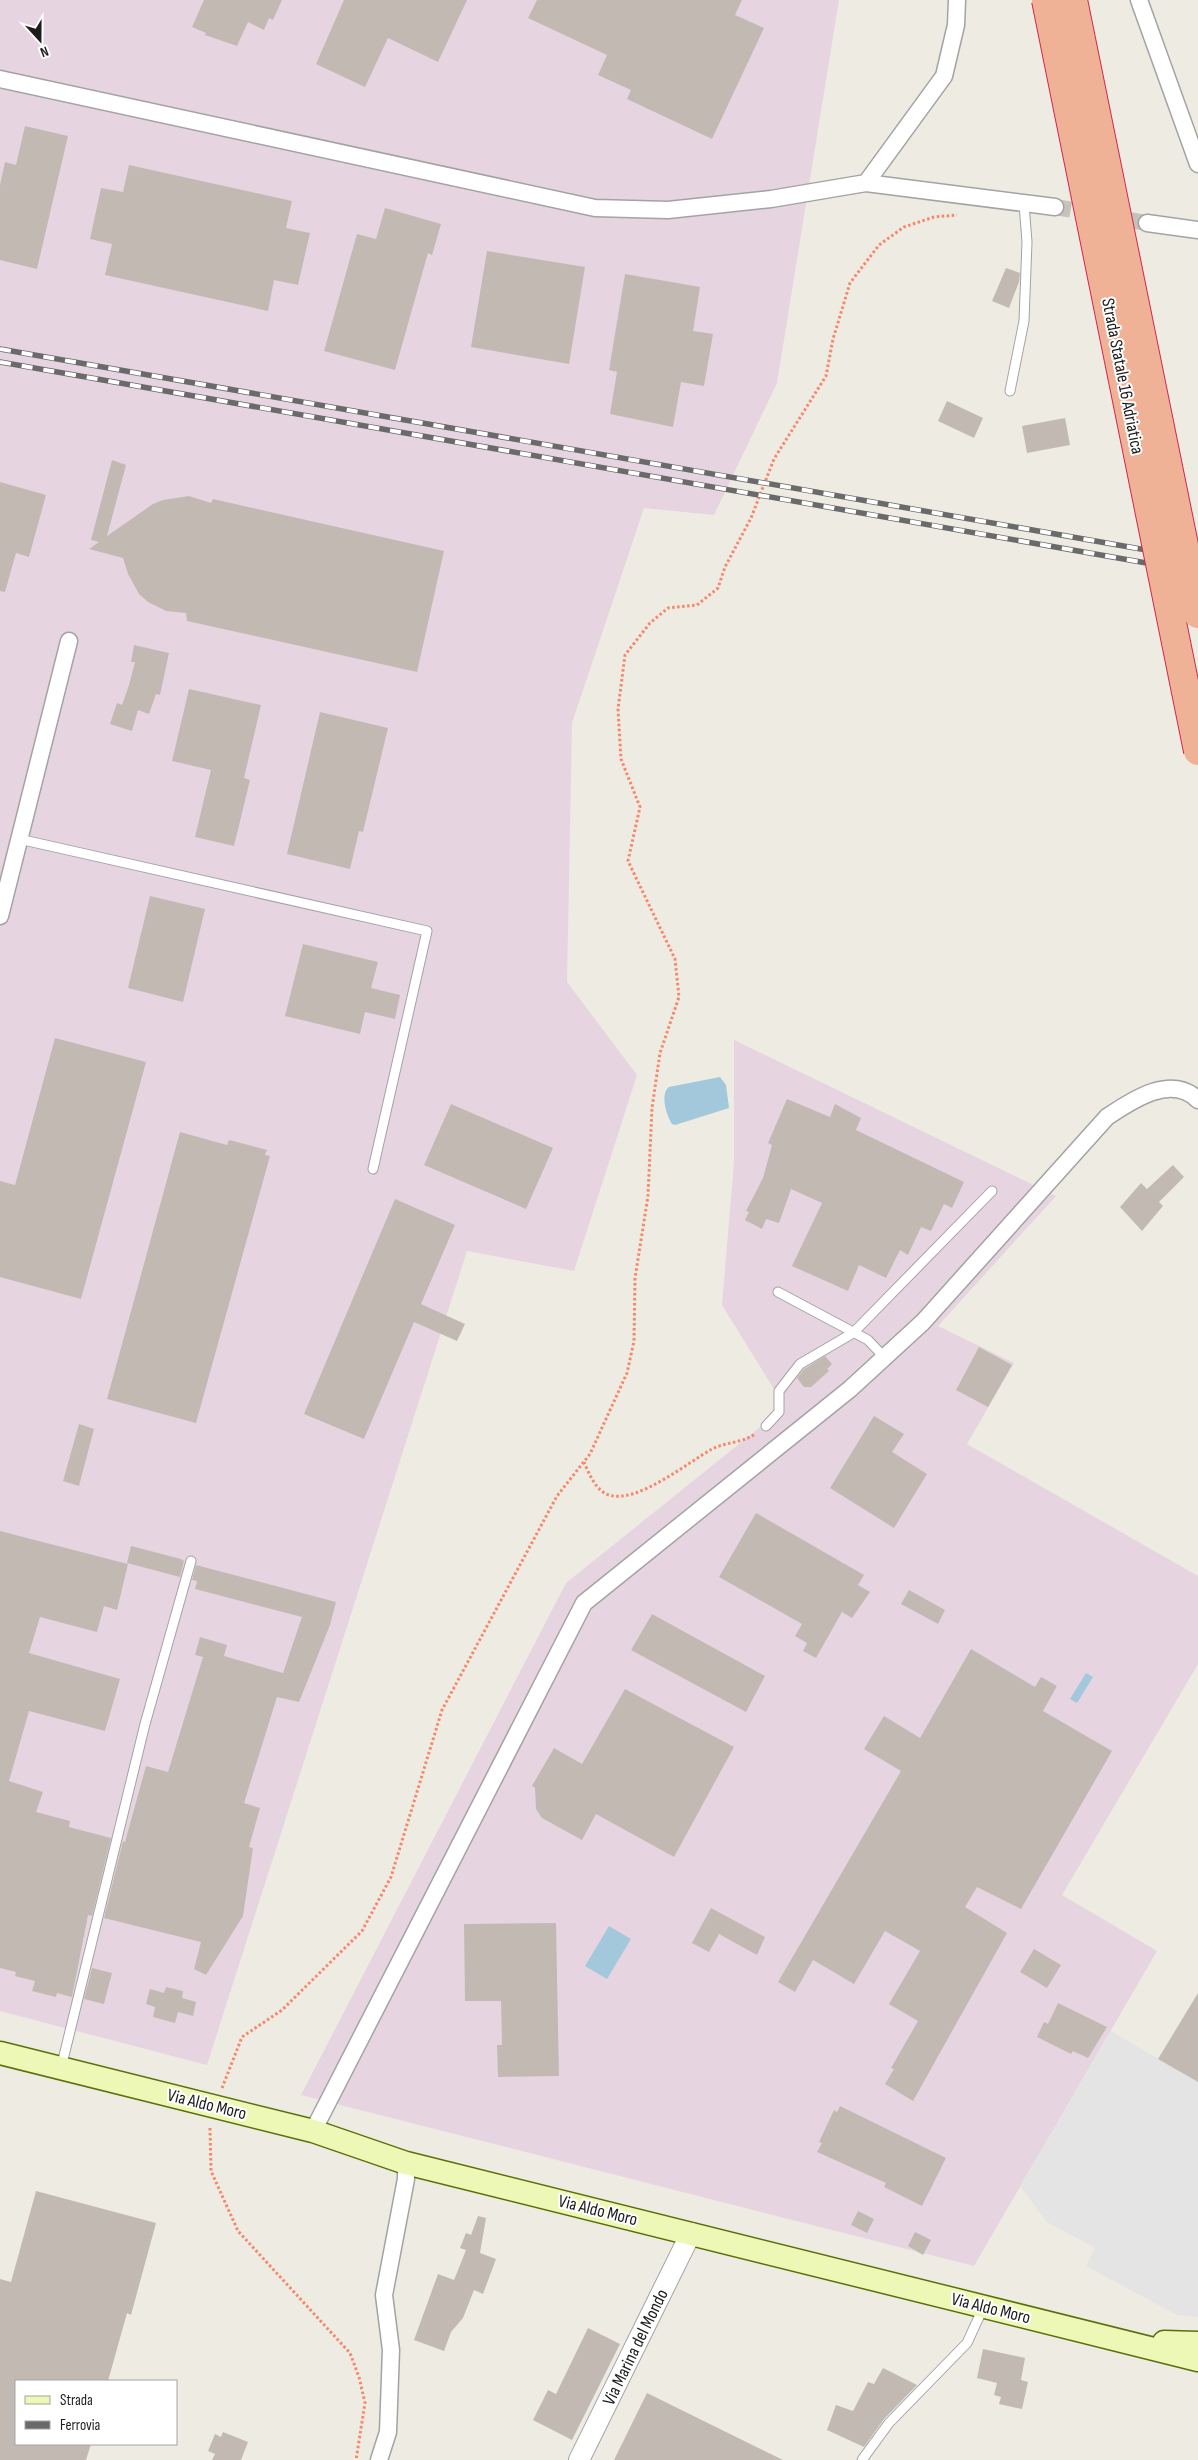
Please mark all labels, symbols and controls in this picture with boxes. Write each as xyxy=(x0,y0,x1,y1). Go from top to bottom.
north arrow xyxy=(15,15,65,65)
text: N xyxy=(38,42,51,61)
street label: Strada Statale 16 Adriatica xyxy=(1097,296,1148,456)
street label: Via Aldo Moro xyxy=(165,2085,249,2124)
street label: Via Aldo Moro xyxy=(556,2191,640,2230)
street label: Via Marina del Mondo xyxy=(598,2286,673,2409)
street label: Via Aldo Moro xyxy=(949,2289,1033,2328)
legend xyxy=(15,2380,178,2445)
text: Strada xyxy=(60,2391,93,2410)
text: Ferrovia xyxy=(60,2416,101,2435)

